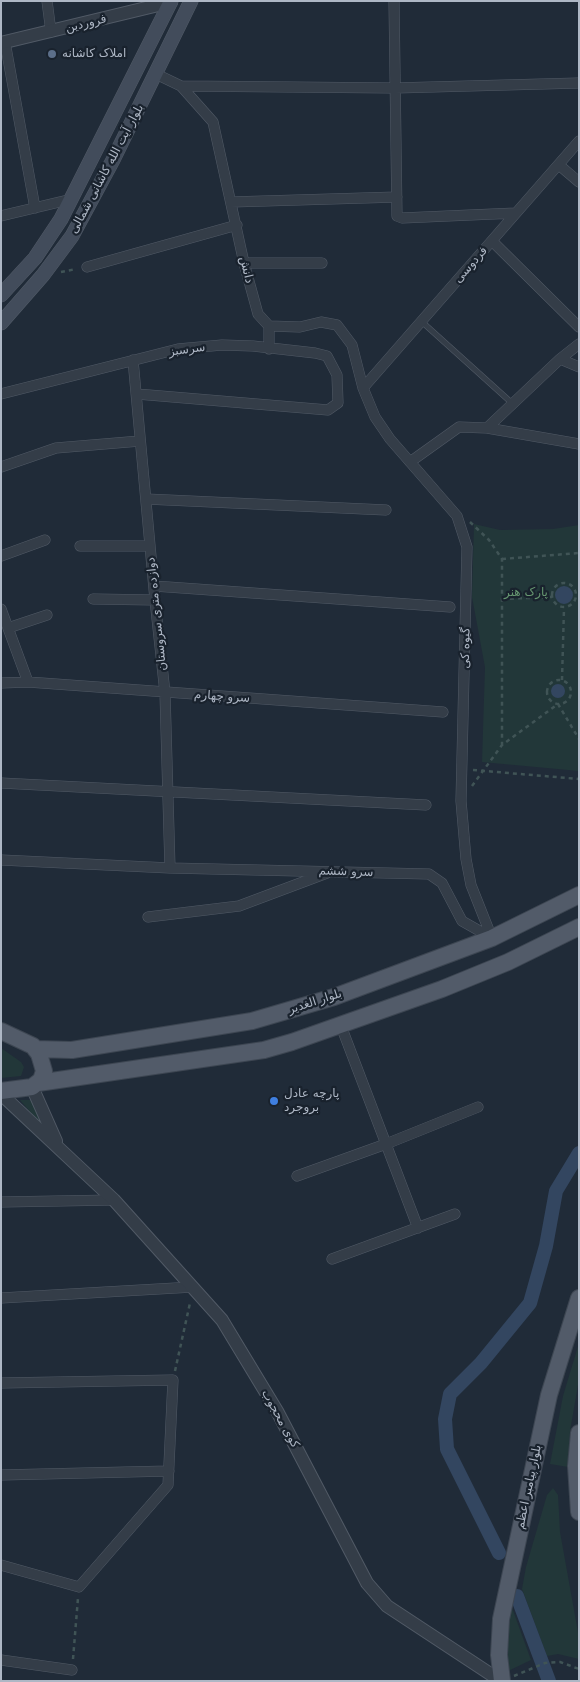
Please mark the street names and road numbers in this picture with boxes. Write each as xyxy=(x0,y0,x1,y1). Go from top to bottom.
street label: فروردین xyxy=(64,12,108,36)
street label: بلوار آیت الله کاشانی شمالی xyxy=(67,102,147,236)
street label: فردوسی xyxy=(451,244,491,286)
street label: دانش xyxy=(236,255,256,285)
street label: سرسبز xyxy=(168,340,206,360)
street label: دوازده متری سروستان xyxy=(144,556,170,672)
street label: گیوه کی xyxy=(458,627,474,669)
street label: سرو چهارم xyxy=(194,688,250,706)
street label: سرو ششم xyxy=(318,864,374,880)
street label: بلوار الغدیر xyxy=(286,987,344,1017)
street label: کوی محجوب xyxy=(258,1387,302,1451)
street label: بلوار پیامبر اعظم xyxy=(513,1444,545,1530)

